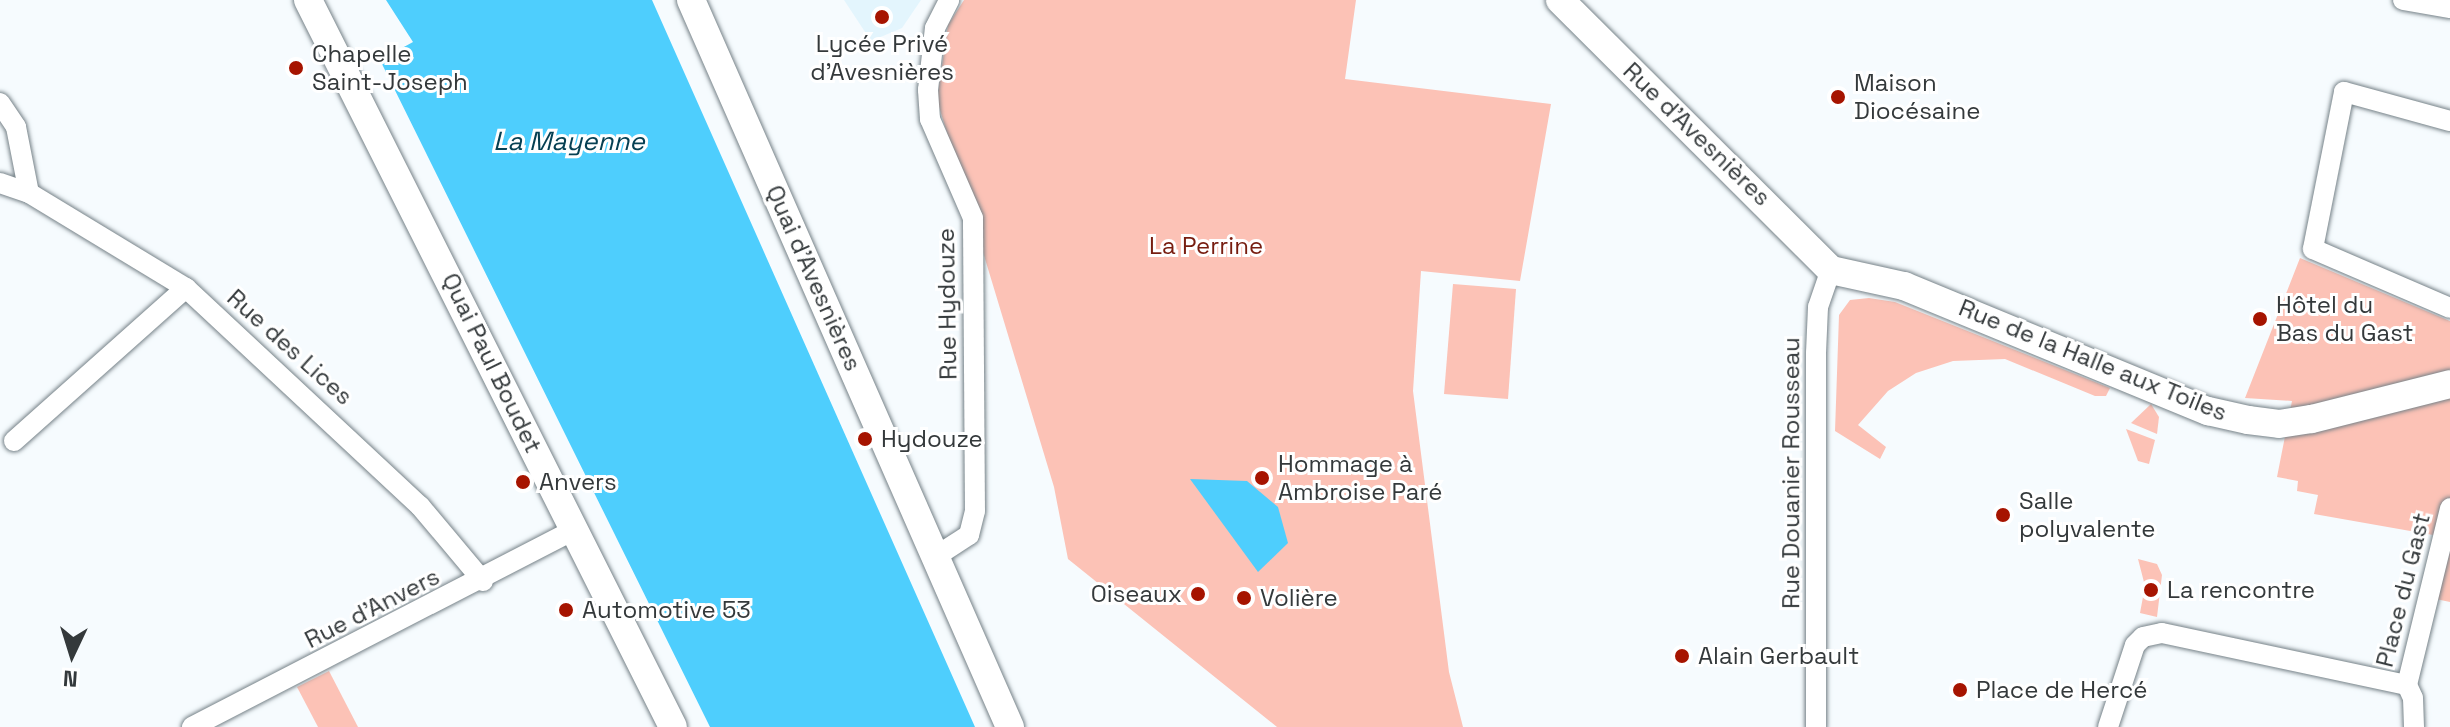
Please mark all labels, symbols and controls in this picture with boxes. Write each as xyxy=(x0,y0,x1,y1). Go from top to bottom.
marker: Lycée Privé d'Avesnières xyxy=(873,8,891,26)
place label: Lycée Privé d'Avesnières xyxy=(810,30,954,86)
place label: Chapelle Saint-Joseph xyxy=(312,40,468,96)
street label: Rue d'Avesnières xyxy=(1617,56,1777,212)
marker: Chapelle Saint-Joseph xyxy=(287,59,305,77)
place label: Maison Diocésaine xyxy=(1854,69,1980,125)
marker: Maison Diocésaine xyxy=(1829,88,1847,106)
water label: La Mayenne xyxy=(493,126,645,158)
street label: Quai d'Avesnières xyxy=(760,181,868,375)
street label: Rue Hydouze xyxy=(931,228,963,380)
park label: La Perrine xyxy=(1149,232,1263,260)
street label: Quai Paul Boudet xyxy=(436,268,548,458)
street label: Rue des Lices xyxy=(221,283,359,411)
place label: Hôtel du Bas du Gast xyxy=(2276,291,2414,347)
street label: Rue de la Halle aux Toiles xyxy=(1954,293,2232,427)
marker: Hôtel du Bas du Gast xyxy=(2251,310,2269,328)
street label: Rue Douanier Rousseau xyxy=(1777,337,1805,609)
place label: Hydouze xyxy=(881,425,983,453)
marker: Hydouze xyxy=(856,430,874,448)
place label: Hommage à Ambroise Paré xyxy=(1278,450,1442,506)
place label: Anvers xyxy=(539,468,617,496)
marker: Hommage à Ambroise Paré xyxy=(1253,469,1271,487)
marker: Anvers xyxy=(514,473,532,491)
place label: Salle polyvalente xyxy=(2019,487,2155,543)
marker: Salle polyvalente xyxy=(1994,506,2012,524)
street label: Place du Gast xyxy=(2370,510,2436,670)
street label: Rue d'Anvers xyxy=(300,562,444,654)
place label: La rencontre xyxy=(2167,576,2315,604)
place label: Oiseaux xyxy=(1091,580,1182,608)
marker: La rencontre xyxy=(2142,581,2160,599)
place label: Volière xyxy=(1260,584,1338,612)
marker: Oiseaux xyxy=(1189,585,1207,603)
marker: Volière xyxy=(1235,589,1253,607)
place label: Automotive 53 xyxy=(582,596,751,624)
marker: Automotive 53 xyxy=(557,601,575,619)
north arrow xyxy=(32,615,112,695)
place label: Alain Gerbault xyxy=(1698,642,1859,670)
marker: Alain Gerbault xyxy=(1673,647,1691,665)
text: N xyxy=(62,664,79,693)
place label: Place de Hercé xyxy=(1976,676,2147,704)
marker: Place de Hercé xyxy=(1951,681,1969,699)

